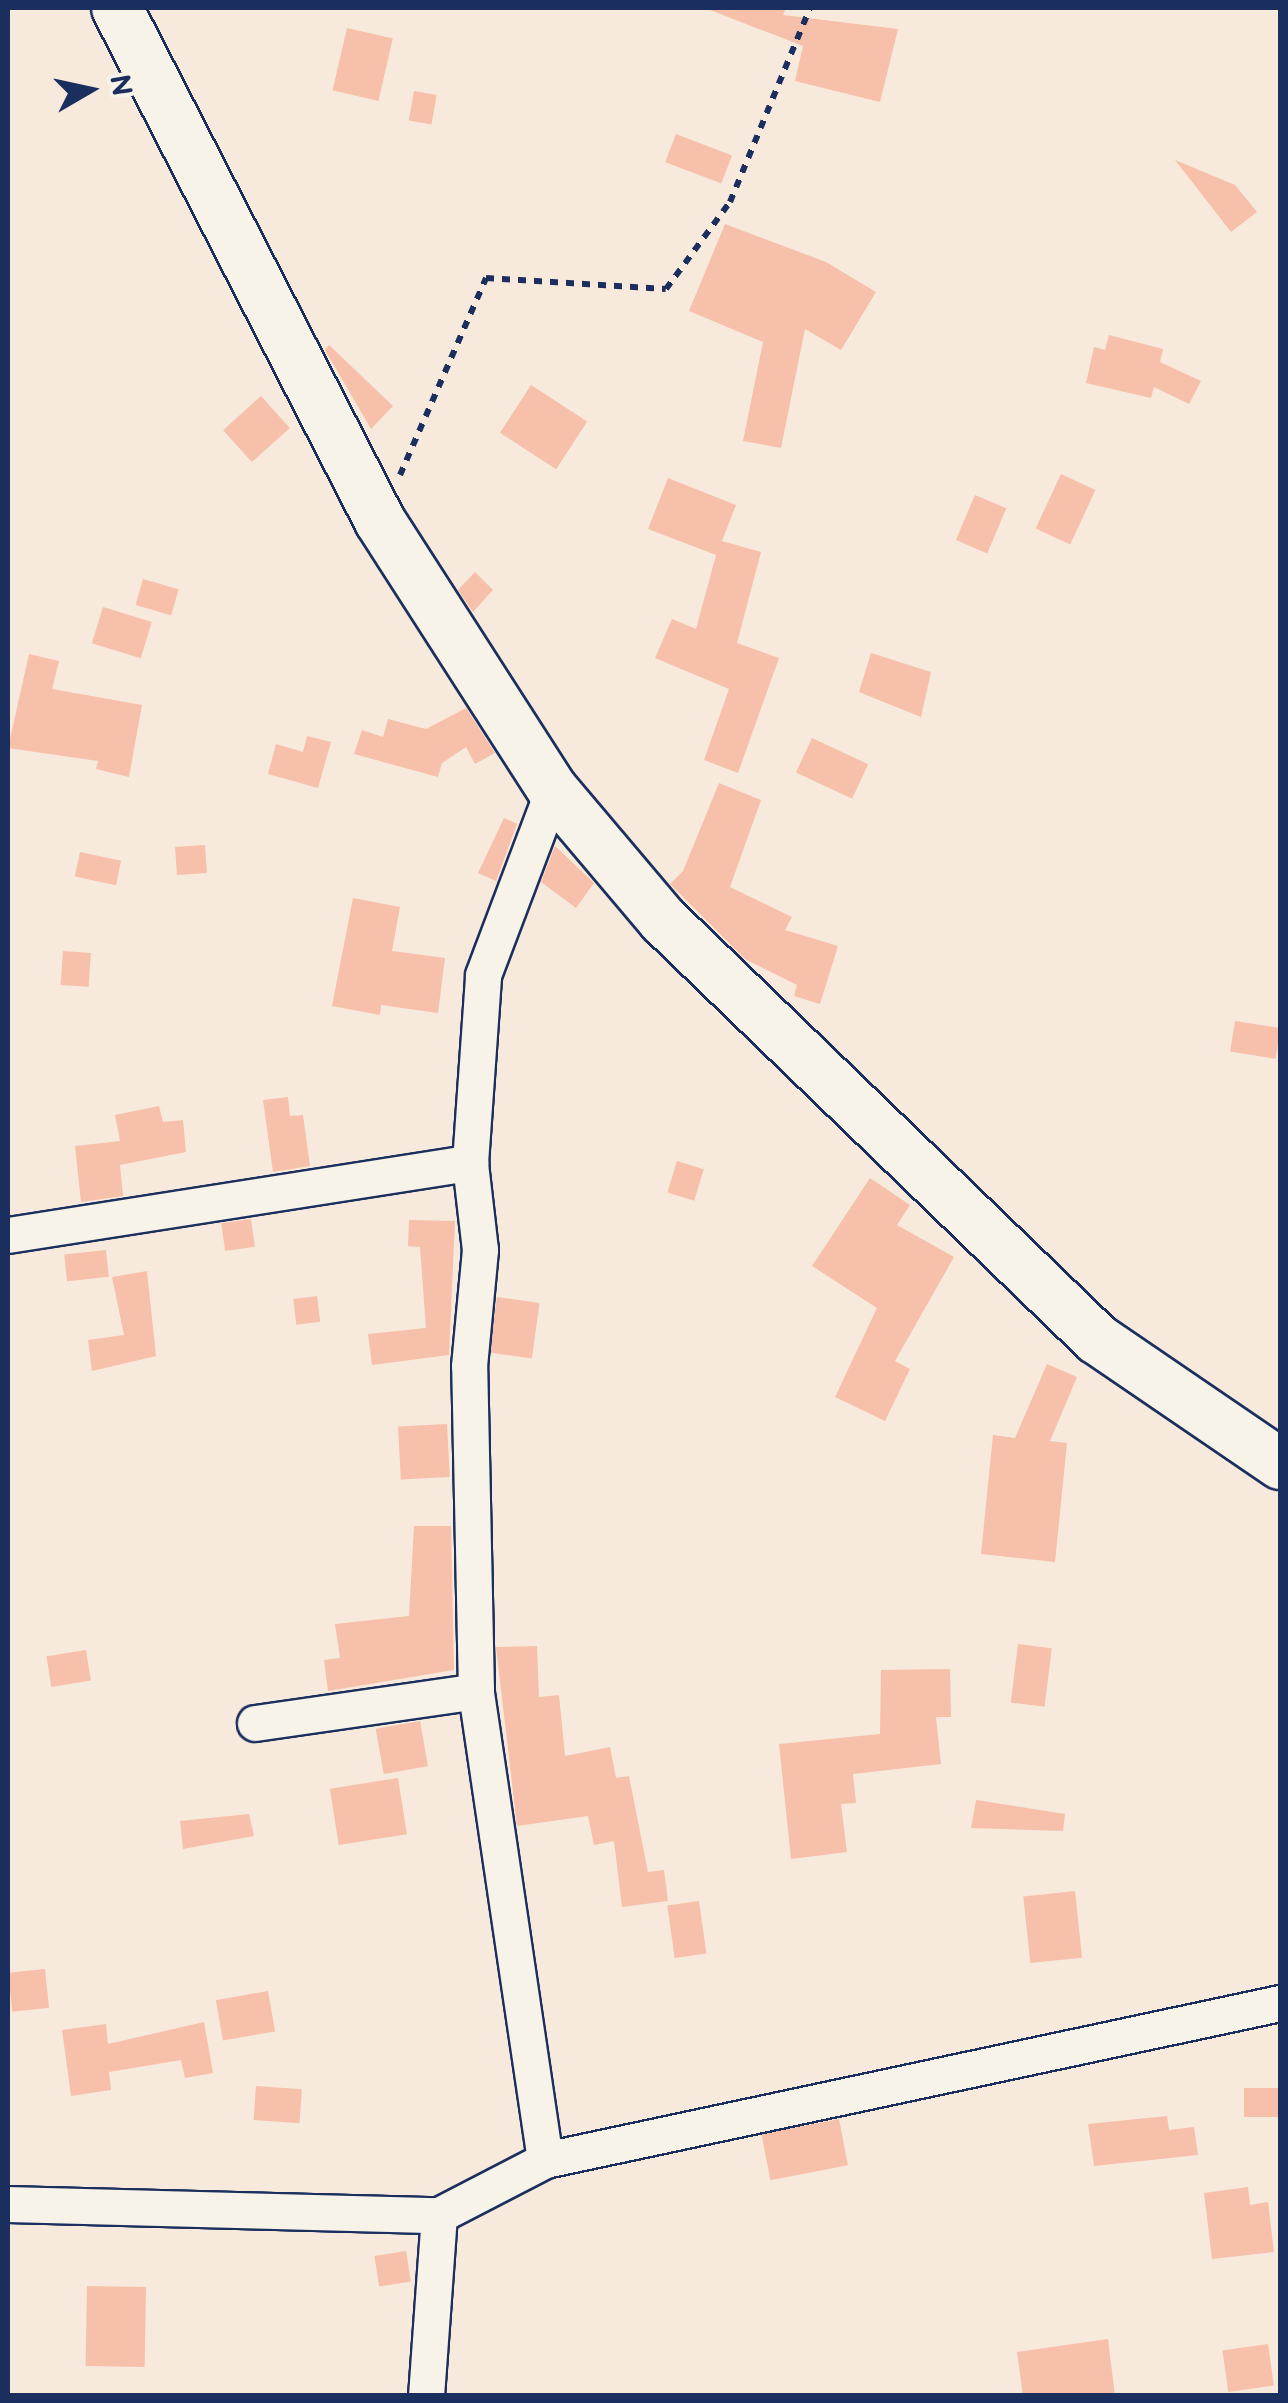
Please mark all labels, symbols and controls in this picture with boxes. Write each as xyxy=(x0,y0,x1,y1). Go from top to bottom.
north arrow xyxy=(40,40,140,140)
text: N xyxy=(102,72,138,98)

